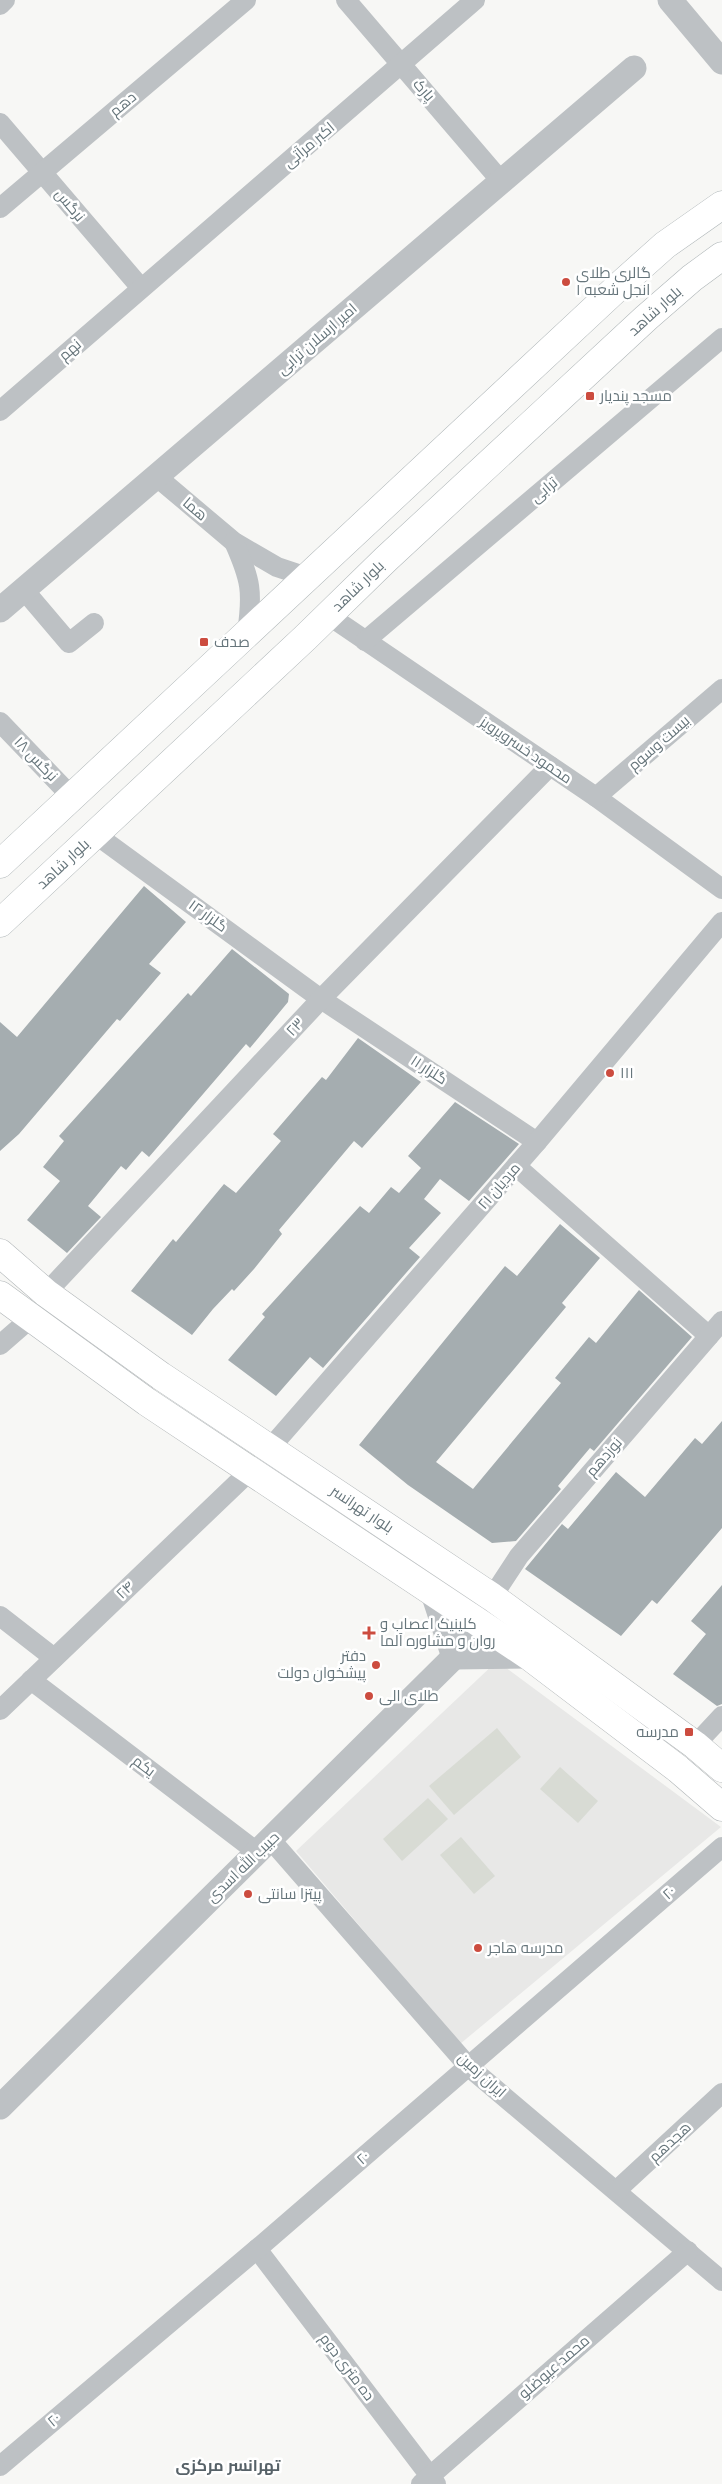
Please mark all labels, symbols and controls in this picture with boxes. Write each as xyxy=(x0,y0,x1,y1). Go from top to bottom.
street label: پارک xyxy=(408,76,438,106)
street label: دهم xyxy=(107,89,141,122)
street label: اکبر مرآتی xyxy=(280,119,340,173)
street label: نرگس xyxy=(50,186,88,226)
place label: گالری طلای انجل شعبه ۱ xyxy=(576,265,651,301)
marker: گالری طلای انجل شعبه ۱ xyxy=(560,276,572,288)
street label: بلوار شاهد xyxy=(625,283,687,341)
street label: امیر ارسلان ترابی xyxy=(274,300,362,380)
street label: نهم xyxy=(56,336,86,366)
place label: مسجد پندیار xyxy=(599,388,672,407)
marker: مسجد پندیار xyxy=(584,390,596,402)
street label: ترابی xyxy=(527,474,562,508)
street label: هما xyxy=(178,494,210,526)
street label: بلوار شاهد xyxy=(329,557,389,617)
place label: صدف xyxy=(214,634,250,653)
marker: صدف xyxy=(198,636,210,648)
street label: بیست وسوم xyxy=(625,712,695,776)
street label: محمود خسروپرویز xyxy=(475,713,575,789)
street label: نرگس ۱۸ xyxy=(9,734,61,786)
street label: بلوار شاهد xyxy=(34,836,94,894)
street label: گلزار ۱۲ xyxy=(184,897,230,938)
street label: ۲۳ xyxy=(283,1015,309,1041)
street label: گلزار ۱۱ xyxy=(406,1052,450,1090)
place label: ۱۱۱ xyxy=(620,1065,634,1084)
marker: ۱۱۱ xyxy=(604,1067,616,1079)
street label: ۲۱ مردیان xyxy=(475,1160,526,1214)
street label: نوزدهم xyxy=(583,1435,627,1481)
street label: بلوار تهرانسر xyxy=(325,1482,396,1538)
street label: ۲۴ xyxy=(113,1578,139,1604)
place label: کلینیک اعصاب و روان و مشاوره آلما xyxy=(380,1616,495,1652)
marker: کلینیک اعصاب و روان و مشاوره آلما xyxy=(362,1626,376,1640)
place label: دفتر پیشخوان دولت xyxy=(278,1648,366,1684)
marker: دفتر پیشخوان دولت xyxy=(370,1659,382,1671)
place label: طلای الی xyxy=(379,1688,439,1707)
marker: طلای الی xyxy=(363,1690,375,1702)
place label: مدرسه xyxy=(636,1724,679,1743)
marker: مدرسه xyxy=(683,1726,695,1738)
street label: یکم xyxy=(128,1752,158,1782)
street label: حبیب الله اسدی xyxy=(202,1827,285,1908)
street label: ۲۰ xyxy=(659,1883,681,1905)
place label: پیتزا سانتی xyxy=(258,1886,321,1905)
marker: پیتزا سانتی xyxy=(242,1888,254,1900)
place label: مدرسه هاجر xyxy=(487,1940,563,1959)
marker: مدرسه هاجر xyxy=(472,1942,484,1954)
street label: ایران زمین xyxy=(453,2049,509,2103)
street label: هجدهم xyxy=(646,2119,696,2167)
street label: ۲۰ xyxy=(353,2148,375,2170)
street label: ده متری دوم xyxy=(314,2330,377,2406)
street label: محمد عیوضلو xyxy=(516,2332,594,2404)
street label: ۲۰ xyxy=(44,2410,66,2432)
district label: تهرانسر مرکزی xyxy=(176,2457,282,2477)

